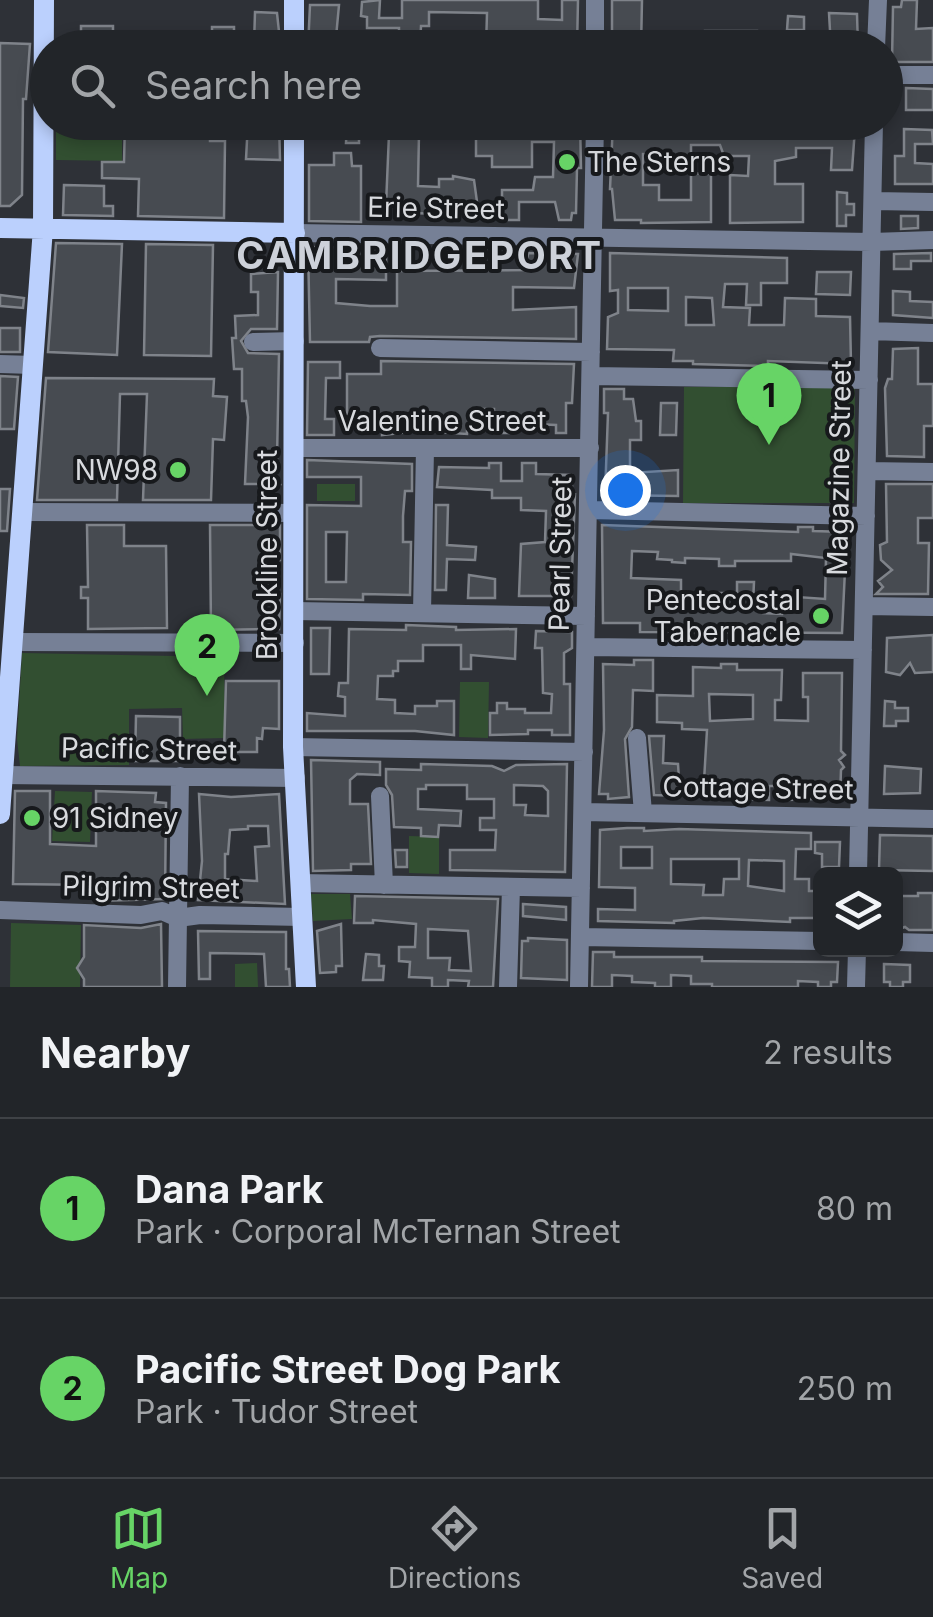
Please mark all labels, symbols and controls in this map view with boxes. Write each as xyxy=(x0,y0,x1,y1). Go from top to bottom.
search box xyxy=(30,30,903,140)
icon: search xyxy=(65,58,120,113)
text: Search here xyxy=(145,62,362,108)
place label: The Sterns xyxy=(587,145,731,179)
marker: The Sterns xyxy=(556,151,578,173)
street label: Erie Street xyxy=(367,190,505,226)
district label: CAMBRIDGEPORT xyxy=(236,232,604,278)
street label: Magazine Street xyxy=(820,360,858,576)
pin: 1 xyxy=(736,362,802,445)
street label: Valentine Street xyxy=(338,404,546,438)
street label: Brookline Street xyxy=(250,450,284,660)
place label: NW98 xyxy=(75,453,158,487)
marker: NW98 xyxy=(167,459,189,481)
your location xyxy=(600,465,651,516)
street label: Pearl Street xyxy=(542,476,578,632)
place label: Pentecostal Tabernacle xyxy=(646,583,801,649)
marker: Pentecostal Tabernacle xyxy=(810,605,832,627)
pin: 2 xyxy=(174,614,240,696)
street label: Pacific Street xyxy=(61,730,237,768)
street label: Cottage Street xyxy=(662,769,854,807)
place label: 91 Sidney xyxy=(52,801,179,835)
marker: 91 Sidney xyxy=(21,807,43,829)
map controls xyxy=(813,867,903,957)
button: layers xyxy=(813,867,903,957)
street label: Pilgrim Street xyxy=(62,868,240,906)
text: Nearby xyxy=(40,1027,191,1078)
text: 2 results xyxy=(763,1033,893,1072)
text: Dana Park xyxy=(135,1166,324,1212)
text: 1 xyxy=(66,1189,79,1228)
text: 80 m xyxy=(816,1189,893,1228)
text: Park · Corporal McTernan Street xyxy=(135,1212,621,1251)
text: Pacific Street Dog Park xyxy=(135,1346,561,1392)
text: 2 xyxy=(62,1369,83,1408)
text: 250 m xyxy=(797,1369,893,1408)
text: Park · Tudor Street xyxy=(135,1392,418,1431)
tab: Map xyxy=(110,1501,168,1595)
tab: Directions xyxy=(388,1501,521,1595)
tab: Saved xyxy=(741,1501,823,1595)

